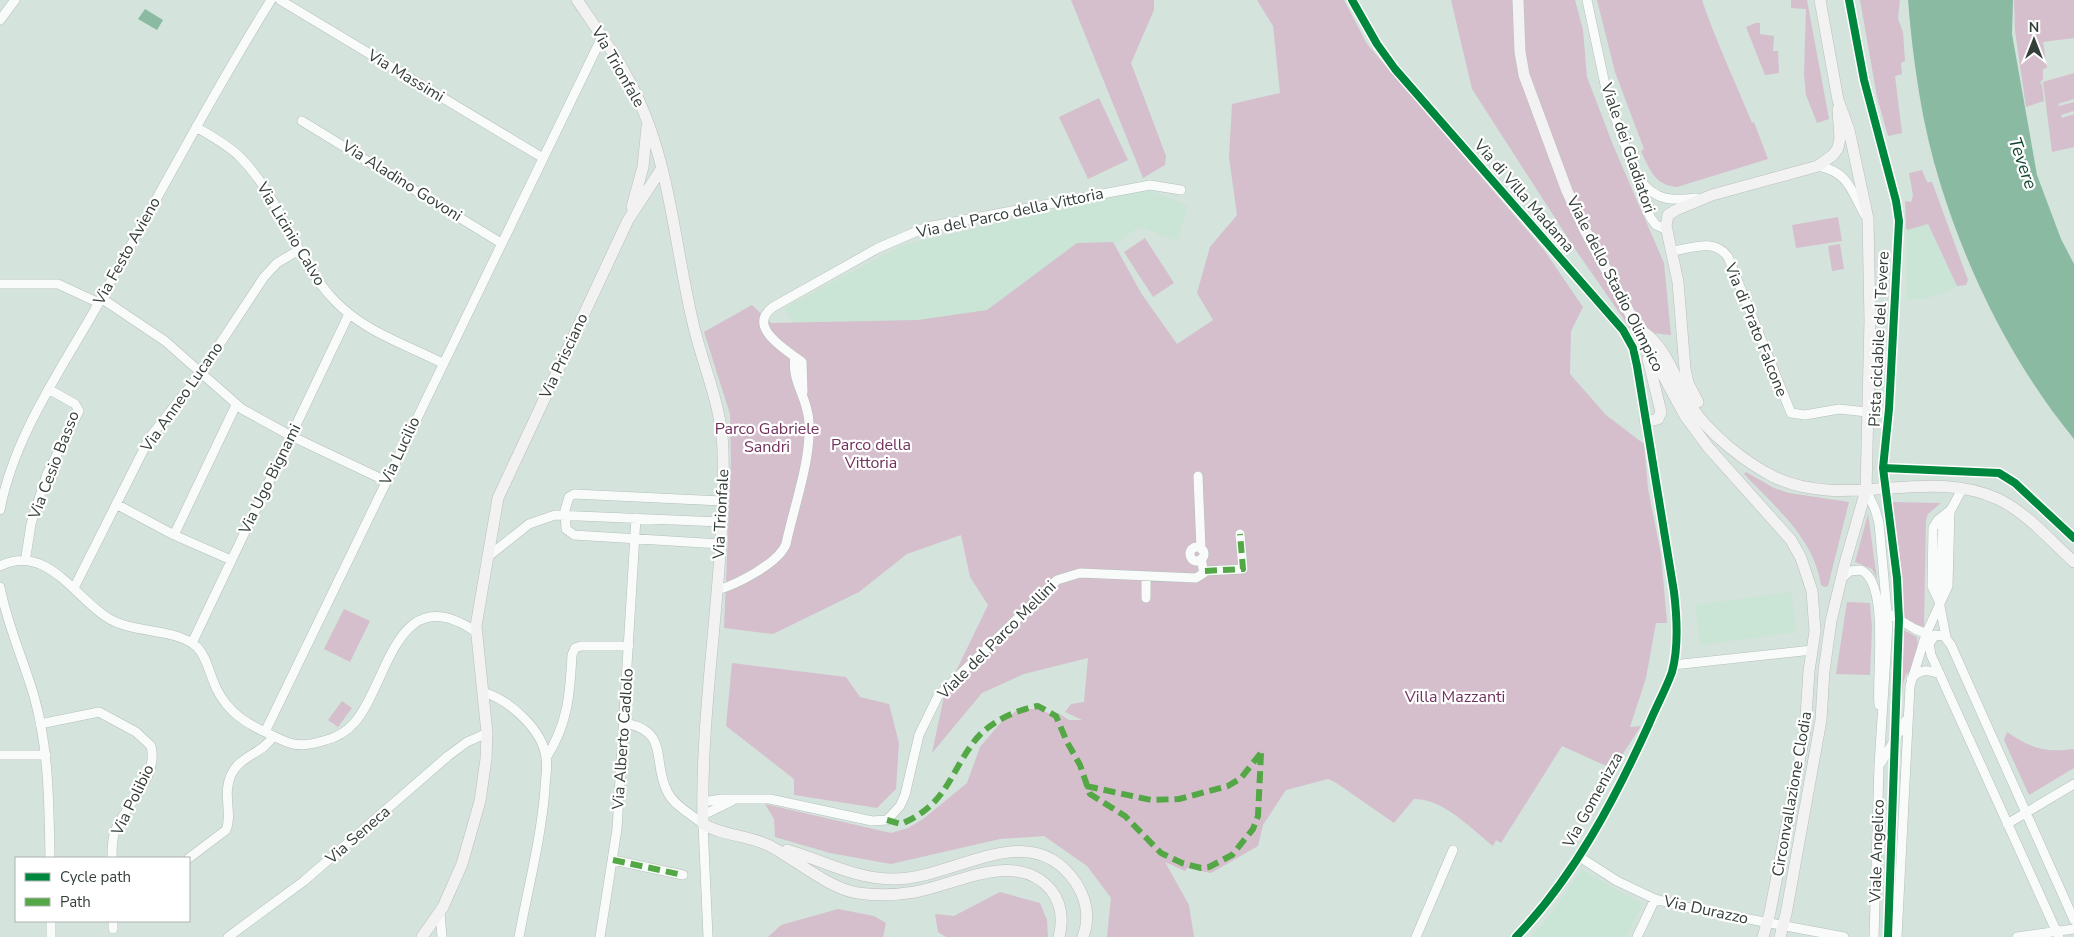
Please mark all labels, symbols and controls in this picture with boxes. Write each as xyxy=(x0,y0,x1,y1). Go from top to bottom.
north arrow xyxy=(2009,15,2059,65)
text: N xyxy=(2029,18,2039,37)
street label: Via Trionfale xyxy=(585,22,650,111)
street label: Via Massimi xyxy=(363,44,449,108)
street label: Viale dei Gladiatori xyxy=(1595,79,1661,216)
street label: Via di Villa Madama xyxy=(1468,134,1579,257)
water label: Tevere xyxy=(2003,134,2043,193)
street label: Via Aladino Govoni xyxy=(337,135,466,227)
street label: Via Licinio Calvo xyxy=(251,177,331,290)
street label: Via del Parco della Vittoria xyxy=(914,182,1105,244)
street label: Viale dello Stadio Olimpico xyxy=(1561,192,1669,376)
street label: Via Festo Avieno xyxy=(88,193,166,310)
street label: Pista ciclabile del Tevere xyxy=(1863,251,1895,427)
street label: Via di Prato Falcone xyxy=(1719,259,1793,400)
street label: Via Prisciano xyxy=(534,310,593,403)
street label: Via Anneo Lucano xyxy=(135,337,228,457)
street label: Via Cesio Basso xyxy=(23,408,85,523)
street label: Via Lucilio xyxy=(374,413,426,490)
park label: Parco Gabriele Sandri xyxy=(715,418,819,458)
street label: Via Ugo Bignami xyxy=(233,420,306,539)
park label: Parco della Vittoria xyxy=(831,434,911,474)
street label: Via Trionfale xyxy=(708,468,734,561)
street label: Viale del Parco Mellini xyxy=(932,576,1061,705)
street label: Via Alberto Cadlolo xyxy=(607,667,639,811)
park label: Villa Mazzanti xyxy=(1404,686,1505,708)
street label: Circonvallazione Clodia xyxy=(1767,710,1817,878)
street label: Via Gomenizza xyxy=(1557,748,1628,853)
street label: Via Polibio xyxy=(106,761,160,840)
street label: Viale Angelico xyxy=(1864,799,1890,904)
street label: Via Seneca xyxy=(320,801,395,870)
legend xyxy=(15,857,190,922)
text: Cycle path xyxy=(60,867,131,887)
street label: Via Durazzo xyxy=(1661,890,1750,930)
text: Path xyxy=(60,892,91,912)

